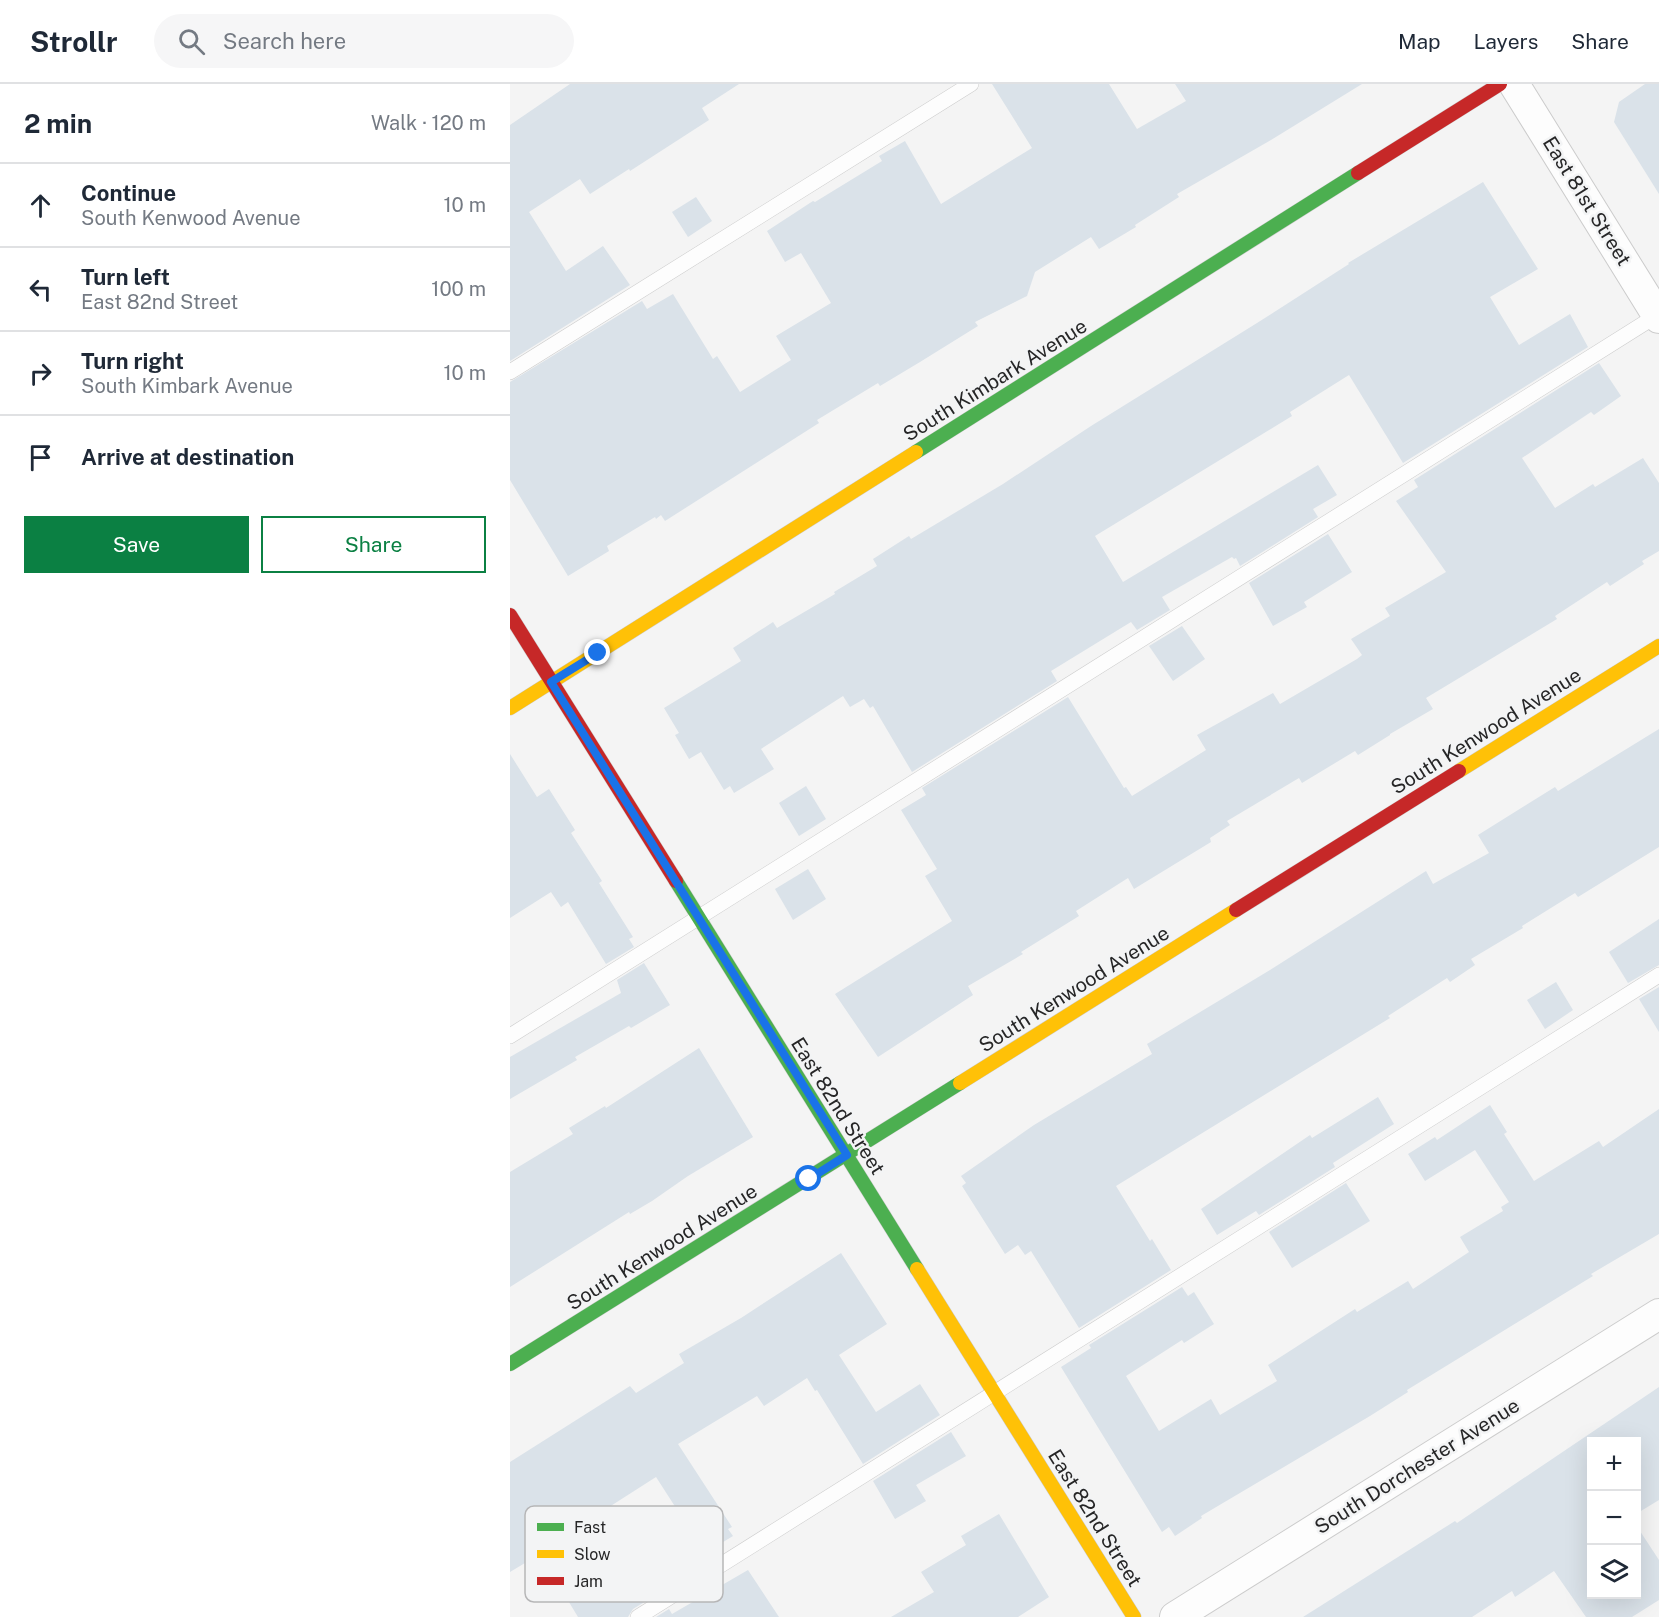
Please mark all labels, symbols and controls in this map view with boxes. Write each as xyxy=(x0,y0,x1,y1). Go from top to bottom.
search box xyxy=(154,14,574,68)
text: Strollr xyxy=(30,25,118,58)
icon: search xyxy=(175,25,208,58)
text: Search here xyxy=(223,28,346,54)
text: Map xyxy=(1398,29,1441,54)
text: Layers xyxy=(1474,29,1538,54)
text: Share xyxy=(1571,29,1629,54)
text: 2 min xyxy=(24,108,92,139)
text: Walk · 120 m xyxy=(371,111,486,135)
street label: East 81st Street xyxy=(1538,132,1636,270)
text: Continue xyxy=(81,180,176,206)
icon: ahead xyxy=(24,189,57,222)
text: 10 m xyxy=(443,193,486,217)
text: South Kenwood Avenue xyxy=(81,206,301,230)
text: Turn left xyxy=(81,264,170,290)
icon: left xyxy=(24,273,57,306)
text: 100 m xyxy=(431,277,486,301)
text: East 82nd Street xyxy=(81,290,238,314)
street label: South Kimbark Avenue xyxy=(899,314,1091,446)
text: Turn right xyxy=(81,348,184,374)
icon: right xyxy=(24,357,57,390)
text: 10 m xyxy=(443,361,486,385)
text: South Kimbark Avenue xyxy=(81,374,293,398)
icon: arrive xyxy=(24,441,57,474)
text: Arrive at destination xyxy=(81,444,294,470)
button: Save xyxy=(24,516,249,573)
button: Share xyxy=(261,516,486,573)
route end xyxy=(584,639,610,665)
street label: South Kenwood Avenue xyxy=(1387,663,1585,799)
street label: South Kenwood Avenue xyxy=(975,921,1173,1057)
street label: East 82nd Street xyxy=(786,1033,890,1179)
route start xyxy=(795,1165,821,1191)
street label: South Kenwood Avenue xyxy=(563,1179,761,1315)
street label: South Dorchester Avenue xyxy=(1310,1393,1524,1539)
map controls xyxy=(1587,1437,1641,1599)
button: + xyxy=(1587,1437,1641,1491)
street label: East 82nd Street xyxy=(1043,1445,1147,1591)
button: − xyxy=(1587,1491,1641,1545)
legend xyxy=(525,1506,723,1602)
text: Fast xyxy=(574,1518,606,1537)
text: Slow xyxy=(574,1545,611,1564)
button: layers xyxy=(1587,1545,1641,1599)
text: Jam xyxy=(574,1572,603,1591)

